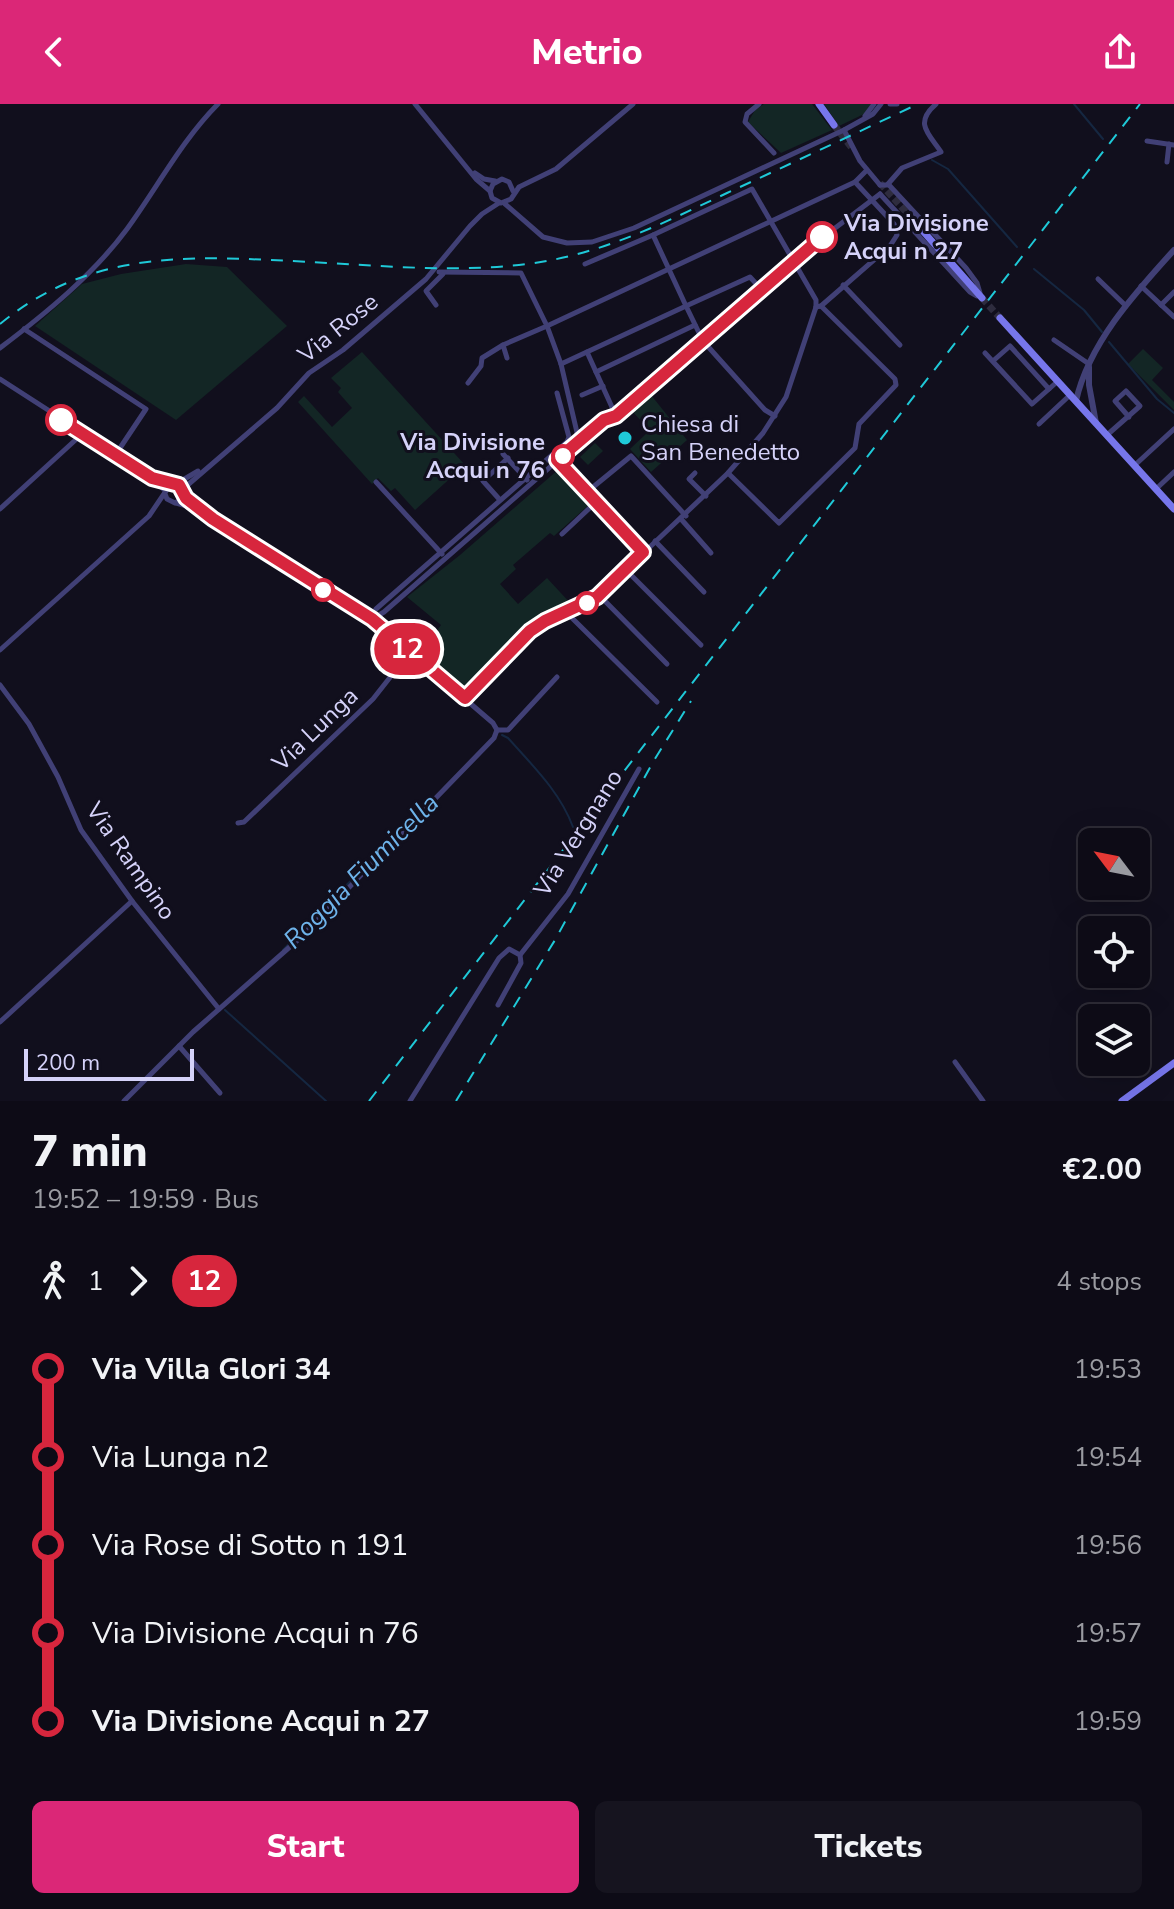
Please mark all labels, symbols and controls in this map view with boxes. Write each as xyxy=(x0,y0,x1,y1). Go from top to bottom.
text: Metrio xyxy=(531,28,643,77)
icon: back xyxy=(32,30,76,74)
icon: share xyxy=(1098,30,1142,74)
place label: Via Divisione Acqui n 27 xyxy=(843,207,989,267)
marker: Via Divisione Acqui n 27 xyxy=(807,222,837,252)
street label: Via Rose xyxy=(290,286,385,371)
unlabelled marker xyxy=(46,405,76,435)
place label: Chiesa di San Benedetto xyxy=(641,408,800,468)
place label: Via Divisione Acqui n 76 xyxy=(399,426,545,486)
marker: Chiesa di San Benedetto xyxy=(616,429,634,447)
marker: Via Divisione Acqui n 76 xyxy=(552,445,574,467)
unlabelled marker xyxy=(312,579,334,601)
unlabelled marker xyxy=(576,592,598,614)
line badge: 12 xyxy=(371,623,443,675)
text: 12 xyxy=(390,630,424,668)
street label: Via Lunga xyxy=(264,680,365,779)
street label: Via Vergnano xyxy=(526,763,630,904)
water label: Roggia Fiumicella xyxy=(276,786,447,957)
street label: Via Rampino xyxy=(78,795,183,926)
north arrow xyxy=(1078,828,1150,900)
map controls xyxy=(1078,828,1150,1076)
button: locate xyxy=(1078,916,1150,988)
button: layers xyxy=(1078,1004,1150,1076)
scale bar xyxy=(24,1045,194,1081)
text: 200 m xyxy=(36,1048,100,1078)
text: 7 min xyxy=(32,1122,148,1182)
text: €2.00 xyxy=(1063,1149,1142,1190)
text: 19:52 – 19:59 · Bus xyxy=(32,1182,259,1217)
icon: walk xyxy=(32,1259,76,1303)
icon: forward xyxy=(116,1259,160,1303)
text: 12 xyxy=(188,1262,221,1300)
text: 1 xyxy=(88,1264,104,1299)
text: 4 stops xyxy=(1056,1264,1142,1299)
text: Via Villa Glori 34 xyxy=(92,1349,331,1390)
text: 19:53 xyxy=(1074,1352,1142,1387)
text: Via Lunga n2 xyxy=(92,1437,269,1478)
text: 19:54 xyxy=(1074,1440,1142,1475)
text: Via Rose di Sotto n 191 xyxy=(92,1525,408,1566)
text: 19:56 xyxy=(1074,1528,1142,1563)
text: Via Divisione Acqui n 76 xyxy=(92,1613,419,1654)
text: 19:57 xyxy=(1074,1616,1142,1651)
text: Via Divisione Acqui n 27 xyxy=(92,1701,430,1742)
text: 19:59 xyxy=(1074,1704,1142,1739)
button: Start xyxy=(32,1801,579,1893)
button: Tickets xyxy=(595,1801,1142,1893)

